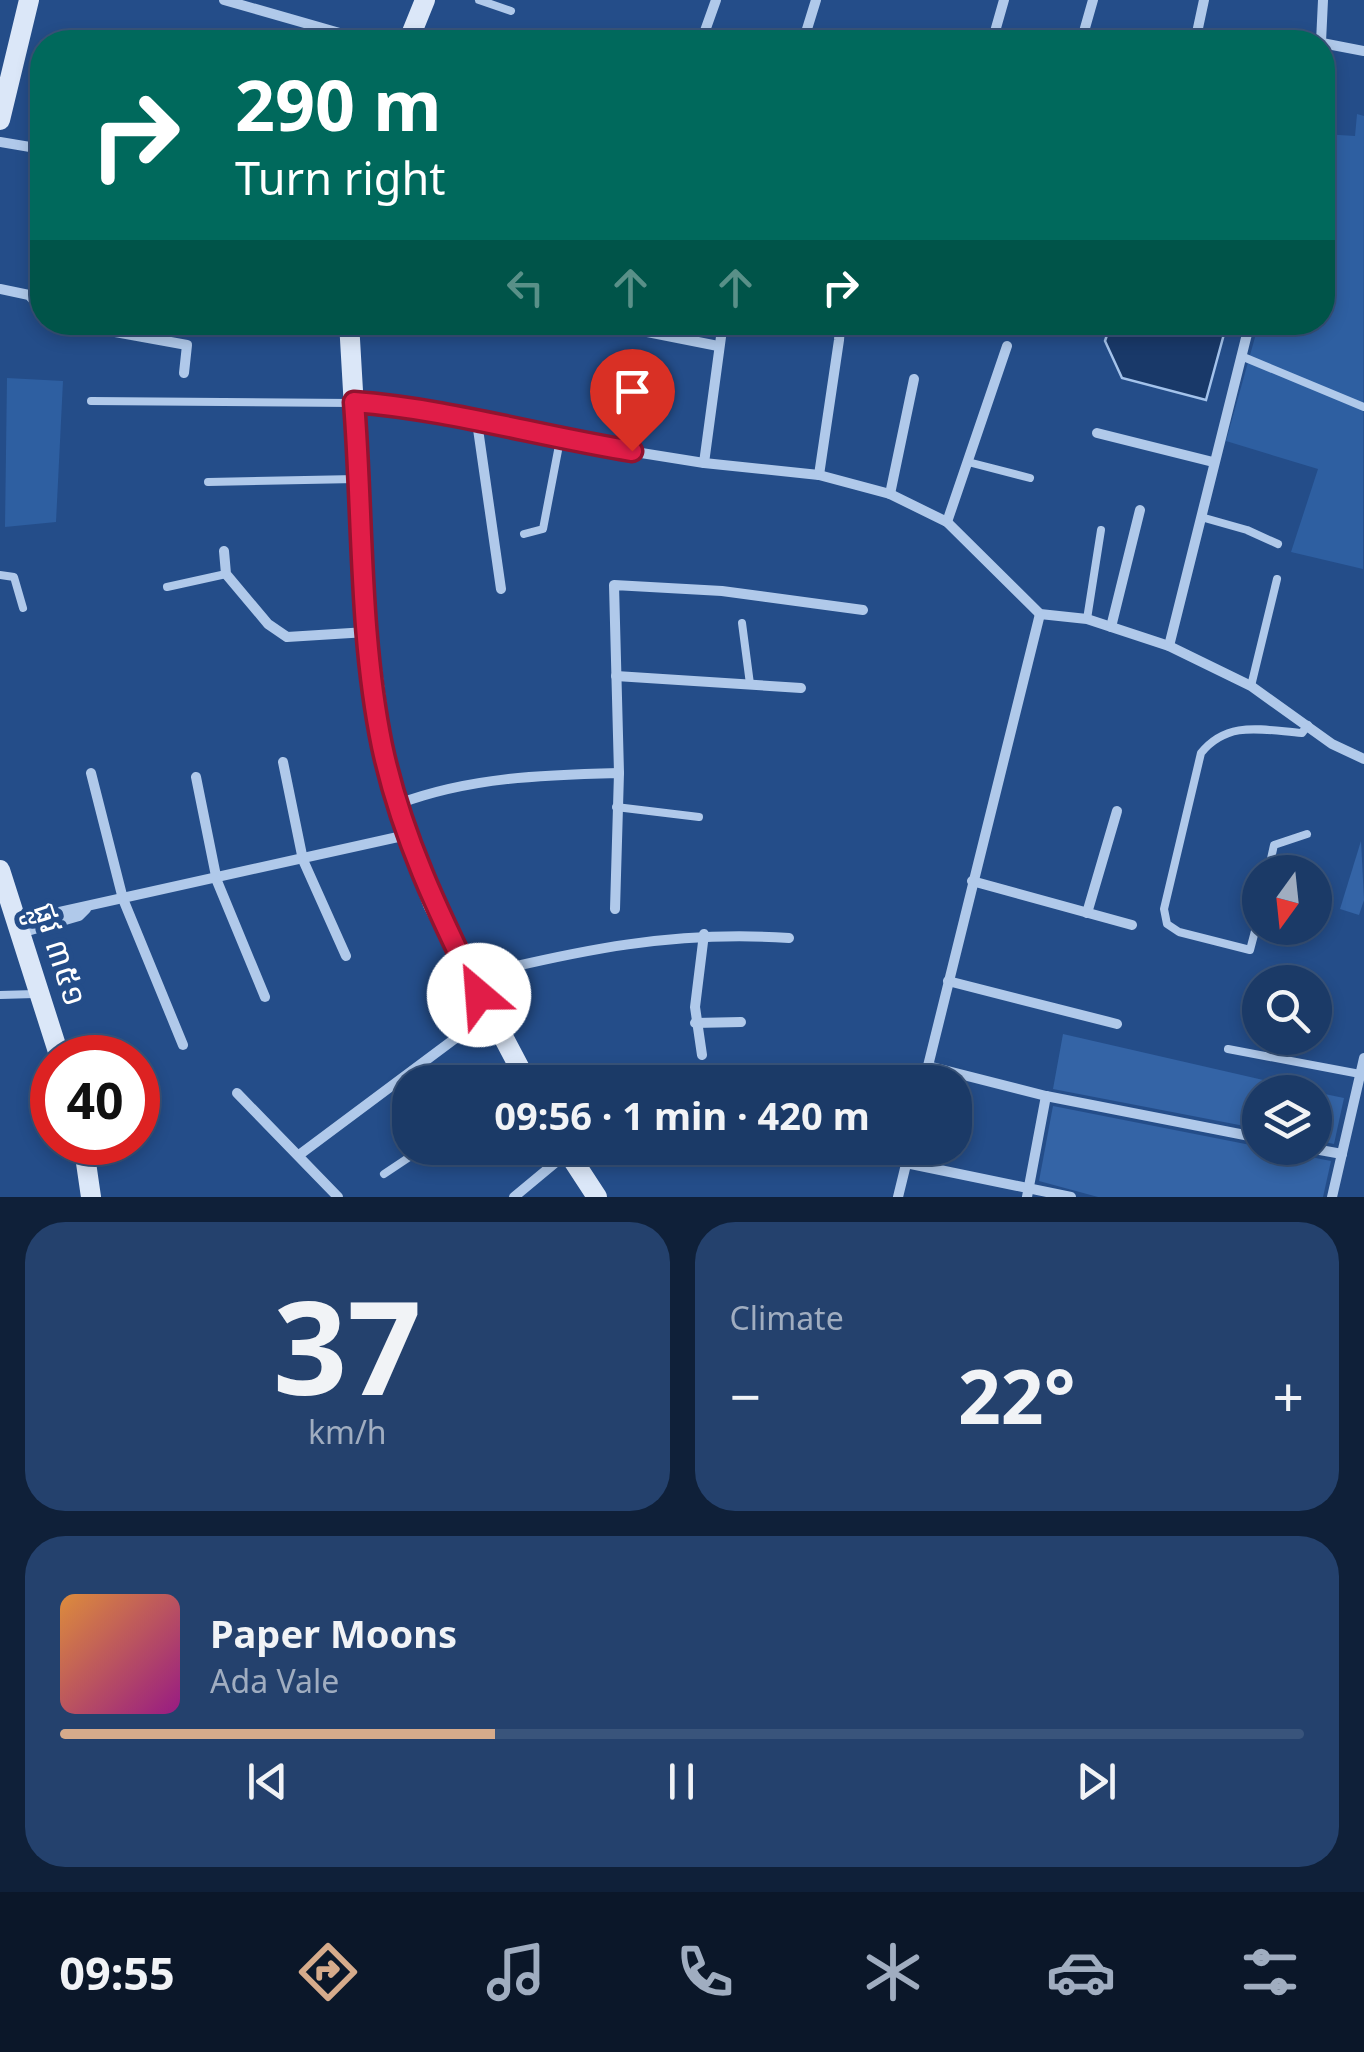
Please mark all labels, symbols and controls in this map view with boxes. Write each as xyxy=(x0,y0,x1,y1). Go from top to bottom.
text: 290 m xyxy=(235,56,442,152)
icon: right xyxy=(70,70,200,200)
text: Turn right xyxy=(235,147,446,208)
icon: left xyxy=(498,260,553,315)
icon: ahead xyxy=(603,260,658,315)
icon: ahead xyxy=(708,260,763,315)
icon: right xyxy=(813,260,868,315)
pin xyxy=(590,349,675,452)
icon: arrive xyxy=(605,364,660,419)
north arrow xyxy=(1242,855,1332,945)
map controls xyxy=(1242,855,1332,1165)
street label: ផ្លូវ ៣៥១ xyxy=(16,896,98,1014)
position arrow xyxy=(427,943,531,1047)
button: search xyxy=(1242,965,1332,1055)
speed limit sign: 40 xyxy=(30,1035,160,1165)
button: layers xyxy=(1242,1075,1332,1165)
text: 09:56 · 1 min · 420 m xyxy=(494,1089,870,1141)
text: 37 xyxy=(273,1256,422,1433)
text: Climate xyxy=(730,1296,844,1339)
text: 22° xyxy=(958,1344,1076,1446)
text: − xyxy=(730,1358,761,1433)
text: + xyxy=(1273,1358,1304,1433)
text: km/h xyxy=(308,1410,387,1453)
text: Paper Moons xyxy=(210,1607,457,1659)
text: Ada Vale xyxy=(210,1659,339,1702)
icon: previous xyxy=(240,1754,295,1809)
icon: pause xyxy=(654,1754,709,1809)
icon: next xyxy=(1069,1754,1124,1809)
icon: directions xyxy=(293,1937,363,2007)
icon: music xyxy=(481,1937,551,2007)
icon: phone xyxy=(670,1937,740,2007)
icon: climate xyxy=(858,1937,928,2007)
icon: car xyxy=(1046,1937,1116,2007)
icon: filters xyxy=(1235,1937,1305,2007)
text: 09:55 xyxy=(59,1942,175,2003)

